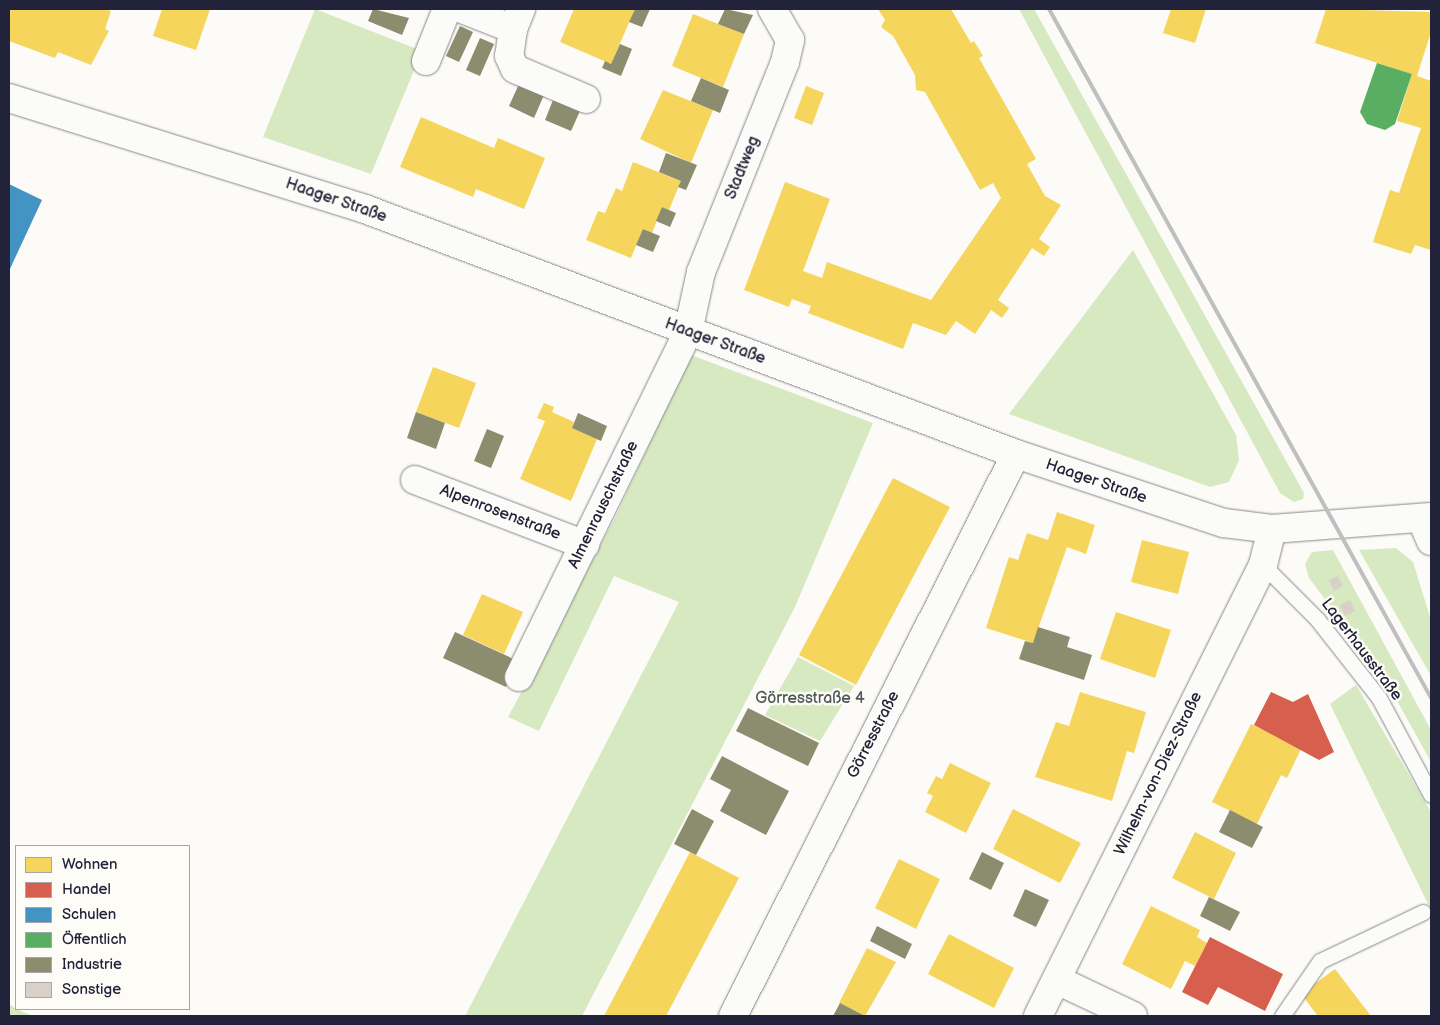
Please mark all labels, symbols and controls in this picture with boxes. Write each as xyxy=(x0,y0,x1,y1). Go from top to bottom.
street label: Stadtweg xyxy=(722,134,764,202)
street label: Haager Straße xyxy=(283,175,389,227)
street label: Haager Straße xyxy=(662,315,768,369)
street label: Almenrauschstraße xyxy=(565,438,643,572)
street label: Haager Straße xyxy=(1043,456,1149,508)
street label: Alpenrosenstraße xyxy=(437,481,563,545)
street label: Lagerhausstraße xyxy=(1316,595,1406,705)
street label: Görresstraße xyxy=(844,688,904,782)
park label: Görresstraße 4 xyxy=(755,689,865,709)
street label: Wilhelm-von-Diez-Straße xyxy=(1111,689,1207,859)
legend xyxy=(15,845,190,1010)
text: Wohnen xyxy=(62,855,117,874)
text: Handel xyxy=(62,880,111,899)
text: Schulen xyxy=(62,905,116,924)
text: Öffentlich xyxy=(62,930,127,949)
text: Industrie xyxy=(62,955,122,974)
text: Sonstige xyxy=(62,980,121,999)

